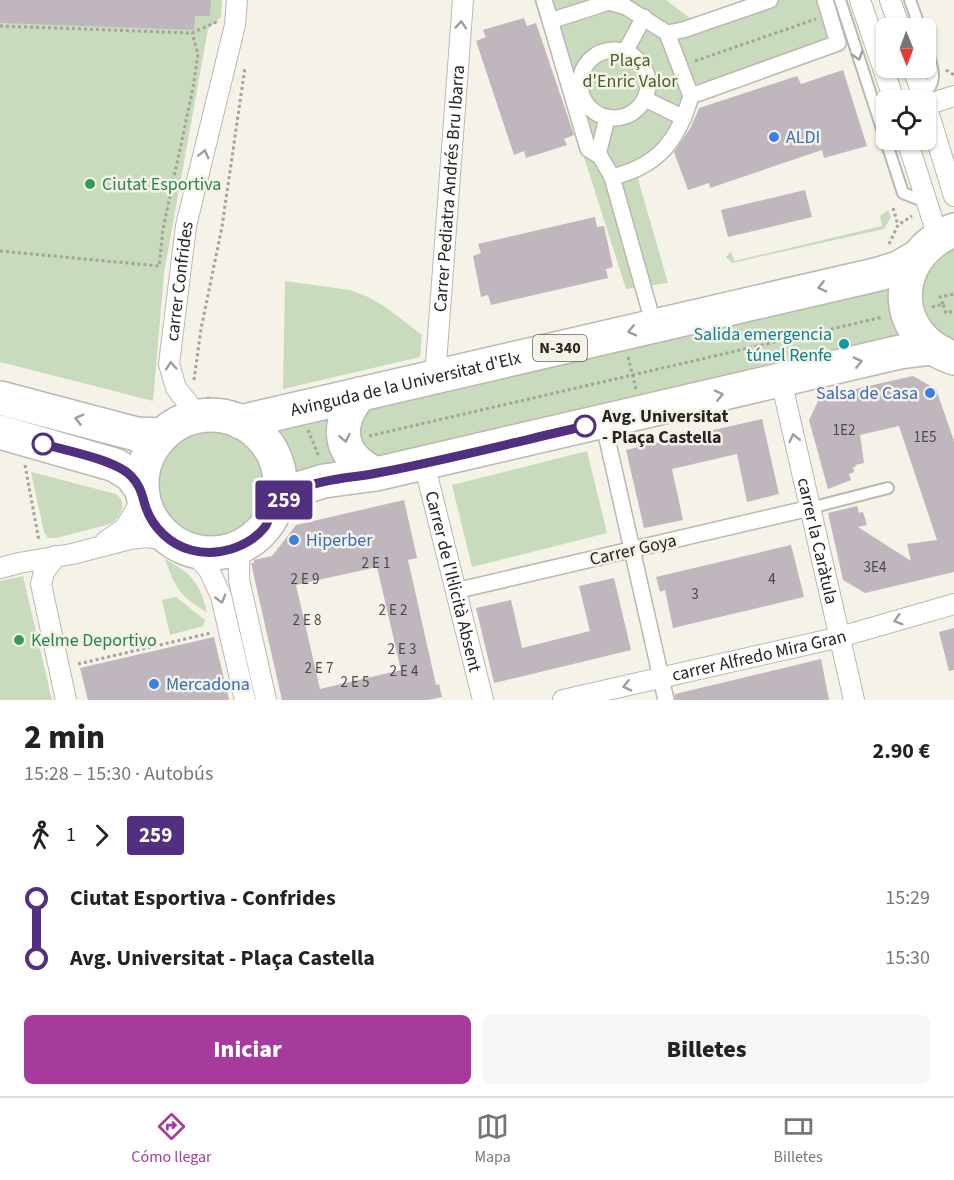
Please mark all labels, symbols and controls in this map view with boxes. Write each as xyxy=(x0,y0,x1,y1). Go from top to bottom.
north arrow xyxy=(876,18,936,78)
map controls xyxy=(876,18,936,150)
one-way arrow xyxy=(454,21,467,30)
park label: Plaça d'Enric Valor xyxy=(583,48,678,94)
one-way arrow xyxy=(851,50,864,61)
street label: Carrer Pediatra Andrés Bru Ibarra xyxy=(427,64,471,313)
button: locate xyxy=(876,90,936,150)
place label: ALDI xyxy=(786,125,820,150)
marker: ALDI xyxy=(767,130,781,144)
one-way arrow xyxy=(196,149,209,159)
place label: Ciutat Esportiva xyxy=(102,172,221,197)
marker: Ciutat Esportiva xyxy=(83,177,97,191)
street label: carrer Confrides xyxy=(159,219,199,343)
one-way arrow xyxy=(818,280,828,293)
place label: Salida emergencia túnel Renfe xyxy=(693,322,832,368)
one-way arrow xyxy=(628,324,638,337)
road number: N-340 xyxy=(533,335,587,361)
marker: Salida emergencia túnel Renfe xyxy=(837,337,851,351)
street label: Avinguda de la Universitat d'Elx xyxy=(288,345,523,422)
one-way arrow xyxy=(853,357,863,370)
one-way arrow xyxy=(165,362,178,371)
place label: Salsa de Casa xyxy=(816,381,918,406)
marker: Salsa de Casa xyxy=(923,386,937,400)
one-way arrow xyxy=(714,389,724,402)
place label: Avg. Universitat - Plaça Castella xyxy=(601,404,729,450)
one-way arrow xyxy=(74,413,84,426)
marker: Avg. Universitat - Plaça Castella xyxy=(574,415,596,437)
house number: 1E2 xyxy=(833,420,855,441)
house number: 1E5 xyxy=(914,427,936,448)
unlabelled marker xyxy=(32,433,54,455)
one-way arrow xyxy=(338,433,351,443)
one-way arrow xyxy=(789,433,802,443)
street label: carrer la Caràtula xyxy=(791,475,844,607)
line badge: 259 xyxy=(250,480,318,520)
text: 259 xyxy=(267,485,301,515)
street label: Carrer de l'Il·licità Absent xyxy=(419,488,488,674)
place label: Hiperber xyxy=(306,528,373,553)
street label: Carrer Goya xyxy=(587,528,679,572)
marker: Hiperber xyxy=(287,533,301,547)
house number: 2 E 1 xyxy=(362,553,390,574)
house number: 3E4 xyxy=(864,557,887,578)
house number: 2 E 9 xyxy=(291,569,319,590)
house number: 4 xyxy=(768,569,776,590)
house number: 3 xyxy=(691,584,699,605)
one-way arrow xyxy=(214,594,226,604)
house number: 2 E 2 xyxy=(379,600,407,621)
house number: 2 E 8 xyxy=(293,610,321,631)
one-way arrow xyxy=(893,613,904,625)
street label: carrer Alfredo Mira Gran xyxy=(669,623,849,687)
place label: Kelme Deportivo xyxy=(31,628,157,653)
marker: Kelme Deportivo xyxy=(12,633,26,647)
house number: 2 E 3 xyxy=(388,639,416,660)
house number: 2 E 7 xyxy=(305,658,333,679)
house number: 2 E 4 xyxy=(390,661,419,682)
place label: Mercadona xyxy=(166,672,250,697)
house number: 2 E 5 xyxy=(341,672,369,693)
marker: Mercadona xyxy=(147,677,161,691)
one-way arrow xyxy=(622,678,632,691)
text: 2 min xyxy=(24,714,105,761)
text: 2.90 € xyxy=(873,735,930,767)
text: 15:28 – 15:30 · Autobús xyxy=(24,760,213,788)
icon: walk xyxy=(24,819,57,852)
icon: forward xyxy=(85,819,118,852)
text: 259 xyxy=(139,820,172,850)
text: 1 xyxy=(66,821,76,849)
text: Ciutat Esportiva - Confrides xyxy=(70,882,336,914)
text: 15:29 xyxy=(885,884,930,912)
text: Avg. Universitat - Plaça Castella xyxy=(70,942,375,974)
text: 15:30 xyxy=(885,944,930,972)
button: Iniciar xyxy=(24,1015,471,1084)
button: Billetes xyxy=(483,1015,930,1084)
tab: Cómo llegar xyxy=(131,1110,212,1168)
tab: Mapa xyxy=(474,1110,511,1168)
tab: Billetes xyxy=(774,1110,823,1168)

